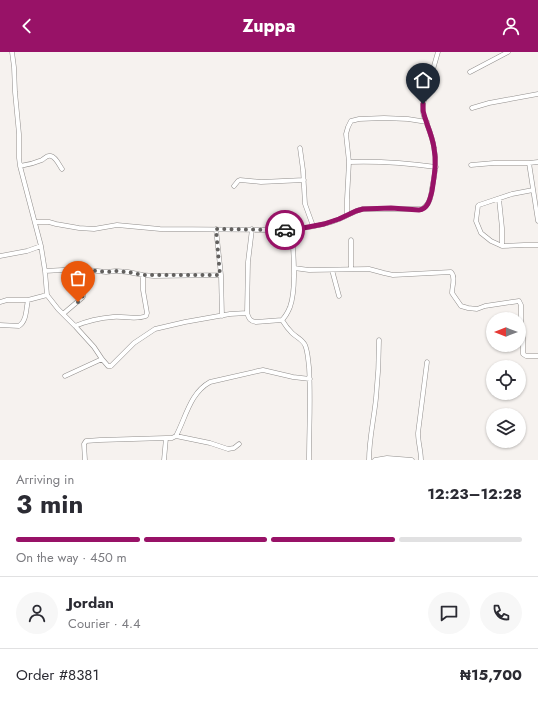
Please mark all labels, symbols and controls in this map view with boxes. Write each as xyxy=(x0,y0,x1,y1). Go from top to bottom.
text: Zuppa xyxy=(243,13,295,39)
icon: back xyxy=(16,15,38,37)
icon: person xyxy=(500,15,522,37)
pin xyxy=(406,63,440,104)
icon: home xyxy=(412,69,434,91)
courier xyxy=(265,210,305,250)
icon: car xyxy=(274,219,296,241)
pin xyxy=(61,261,95,302)
icon: bag xyxy=(67,267,89,289)
north arrow xyxy=(486,312,526,352)
map controls xyxy=(486,312,526,448)
button: locate xyxy=(486,360,526,400)
button: layers xyxy=(486,408,526,448)
text: Arriving in xyxy=(16,470,74,489)
text: 12:23–12:28 xyxy=(427,483,522,505)
text: 3 min xyxy=(16,485,83,523)
text: On the way · 450 m xyxy=(16,548,127,567)
button: person xyxy=(16,592,58,634)
text: Jordan xyxy=(68,592,114,614)
button: chat xyxy=(428,592,470,634)
button: phone xyxy=(480,592,522,634)
text: Courier · 4.4 xyxy=(68,614,141,633)
text: Order #8381 xyxy=(16,664,99,686)
text: ₦15,700 xyxy=(460,664,522,686)

